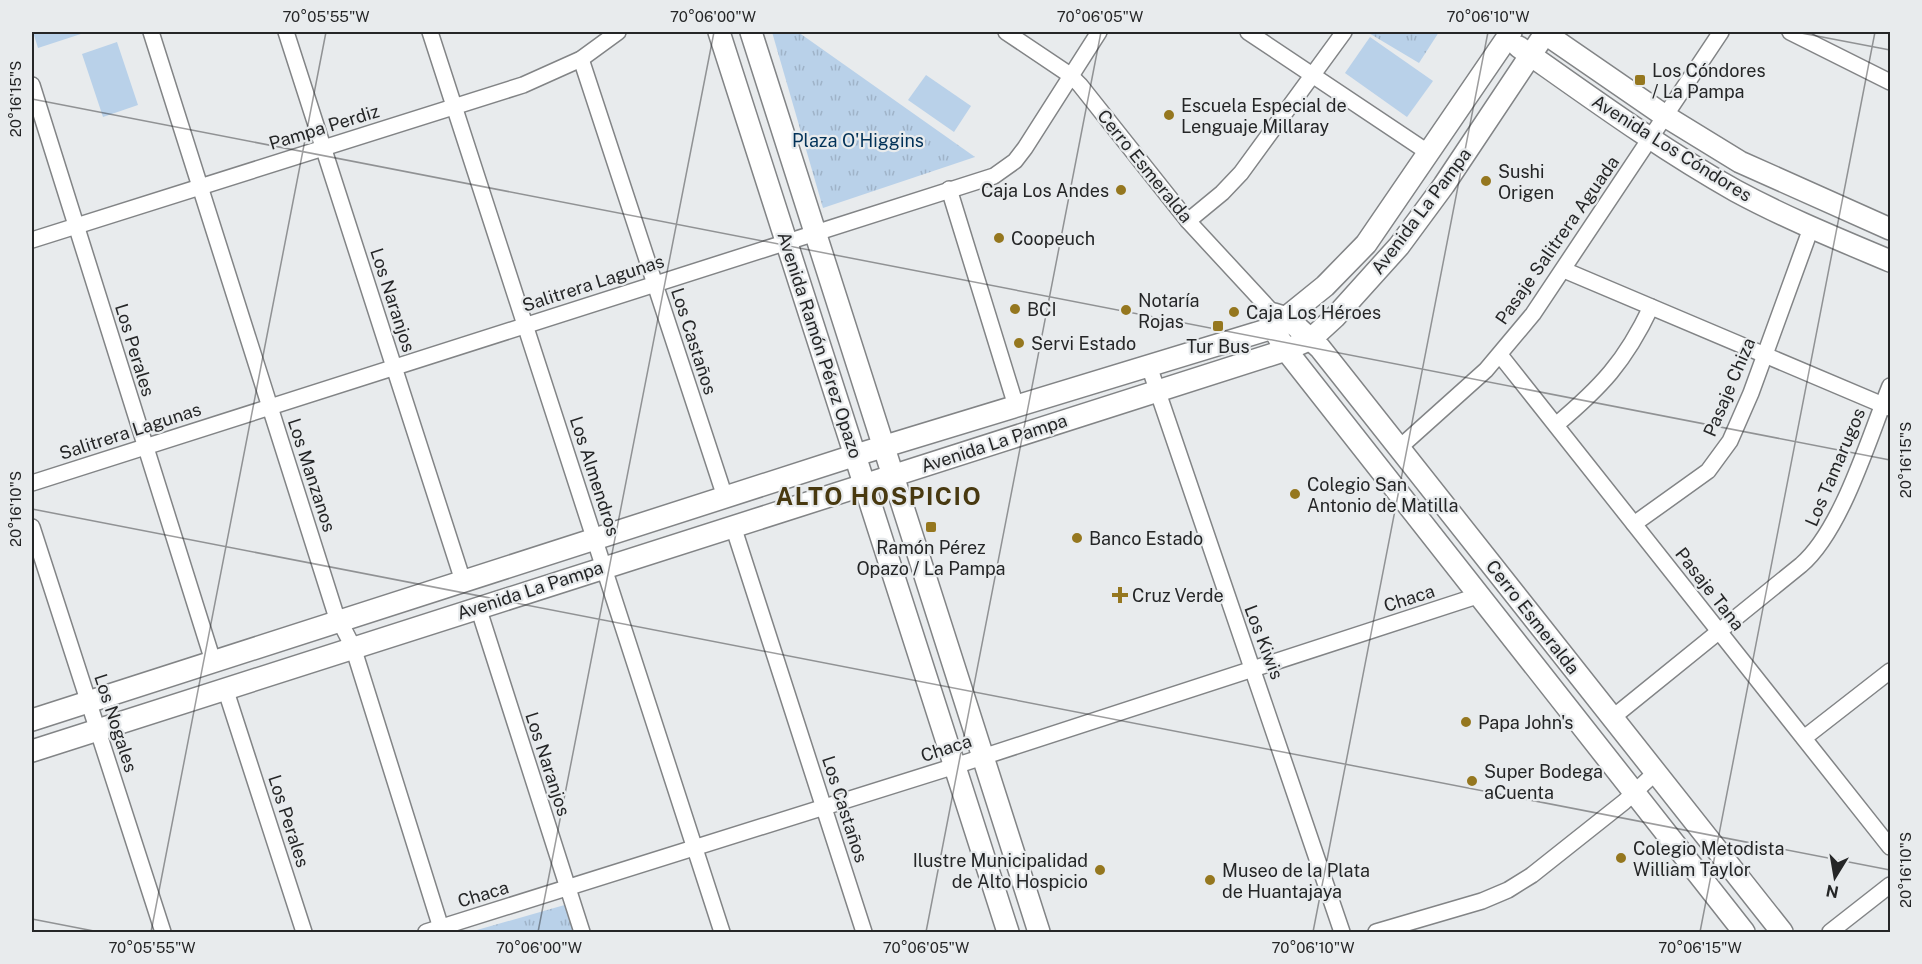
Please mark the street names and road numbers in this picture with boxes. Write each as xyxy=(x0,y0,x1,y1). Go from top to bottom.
street label: Avenida Los Cóndores xyxy=(1588,90,1756,206)
street label: Pampa Perdiz xyxy=(266,100,382,154)
street label: Cerro Esmeralda xyxy=(1093,105,1197,227)
street label: Avenida La Pampa xyxy=(1367,144,1475,278)
street label: Pasaje Salitrera Aguada xyxy=(1491,152,1623,328)
street label: Avenida Ramón Pérez Opazo xyxy=(773,229,867,461)
street label: Los Naranjos xyxy=(366,245,420,355)
street label: Salitrera Lagunas xyxy=(519,250,667,316)
street label: Los Castaños xyxy=(667,285,721,397)
street label: Los Perales xyxy=(111,301,159,399)
street label: Pasaje Chiza xyxy=(1699,334,1759,440)
street label: Salitrera Lagunas xyxy=(56,398,204,464)
street label: Los Tamarugos xyxy=(1801,405,1869,529)
street label: Avenida La Pampa xyxy=(918,409,1070,477)
street label: Los Almendros xyxy=(566,413,624,539)
street label: Los Manzanos xyxy=(284,416,340,534)
street label: Pasaje Tana xyxy=(1671,543,1749,635)
street label: Avenida La Pampa xyxy=(454,556,606,624)
street label: Cerro Esmeralda xyxy=(1482,556,1584,678)
street label: Chaca xyxy=(1381,580,1437,616)
street label: Los Kiwis xyxy=(1240,602,1288,682)
street label: Los Nogales xyxy=(90,671,142,775)
street label: Los Naranjos xyxy=(521,709,575,819)
street label: Chaca xyxy=(918,730,974,766)
street label: Los Castaños xyxy=(818,753,872,865)
street label: Los Perales xyxy=(264,772,314,870)
street label: Chaca xyxy=(455,876,511,912)

